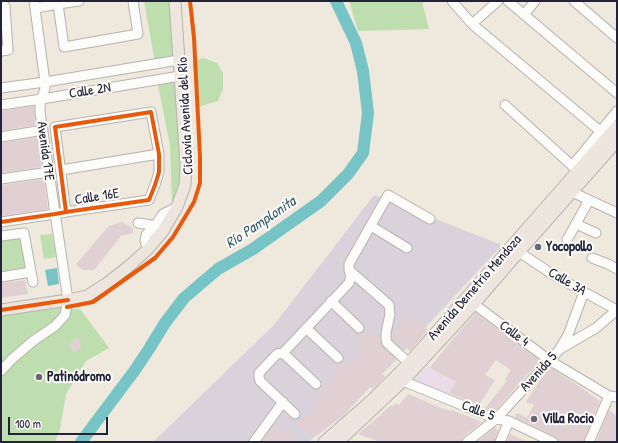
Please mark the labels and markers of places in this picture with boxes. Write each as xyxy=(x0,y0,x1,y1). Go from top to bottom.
place label: Yocopollo xyxy=(546,239,592,255)
marker: Yocopollo xyxy=(533,242,543,252)
place label: Patinódromo xyxy=(47,369,111,385)
marker: Patinódromo xyxy=(34,372,44,382)
place label: Villa Rocio xyxy=(542,411,594,427)
marker: Villa Rocio xyxy=(529,414,539,424)

